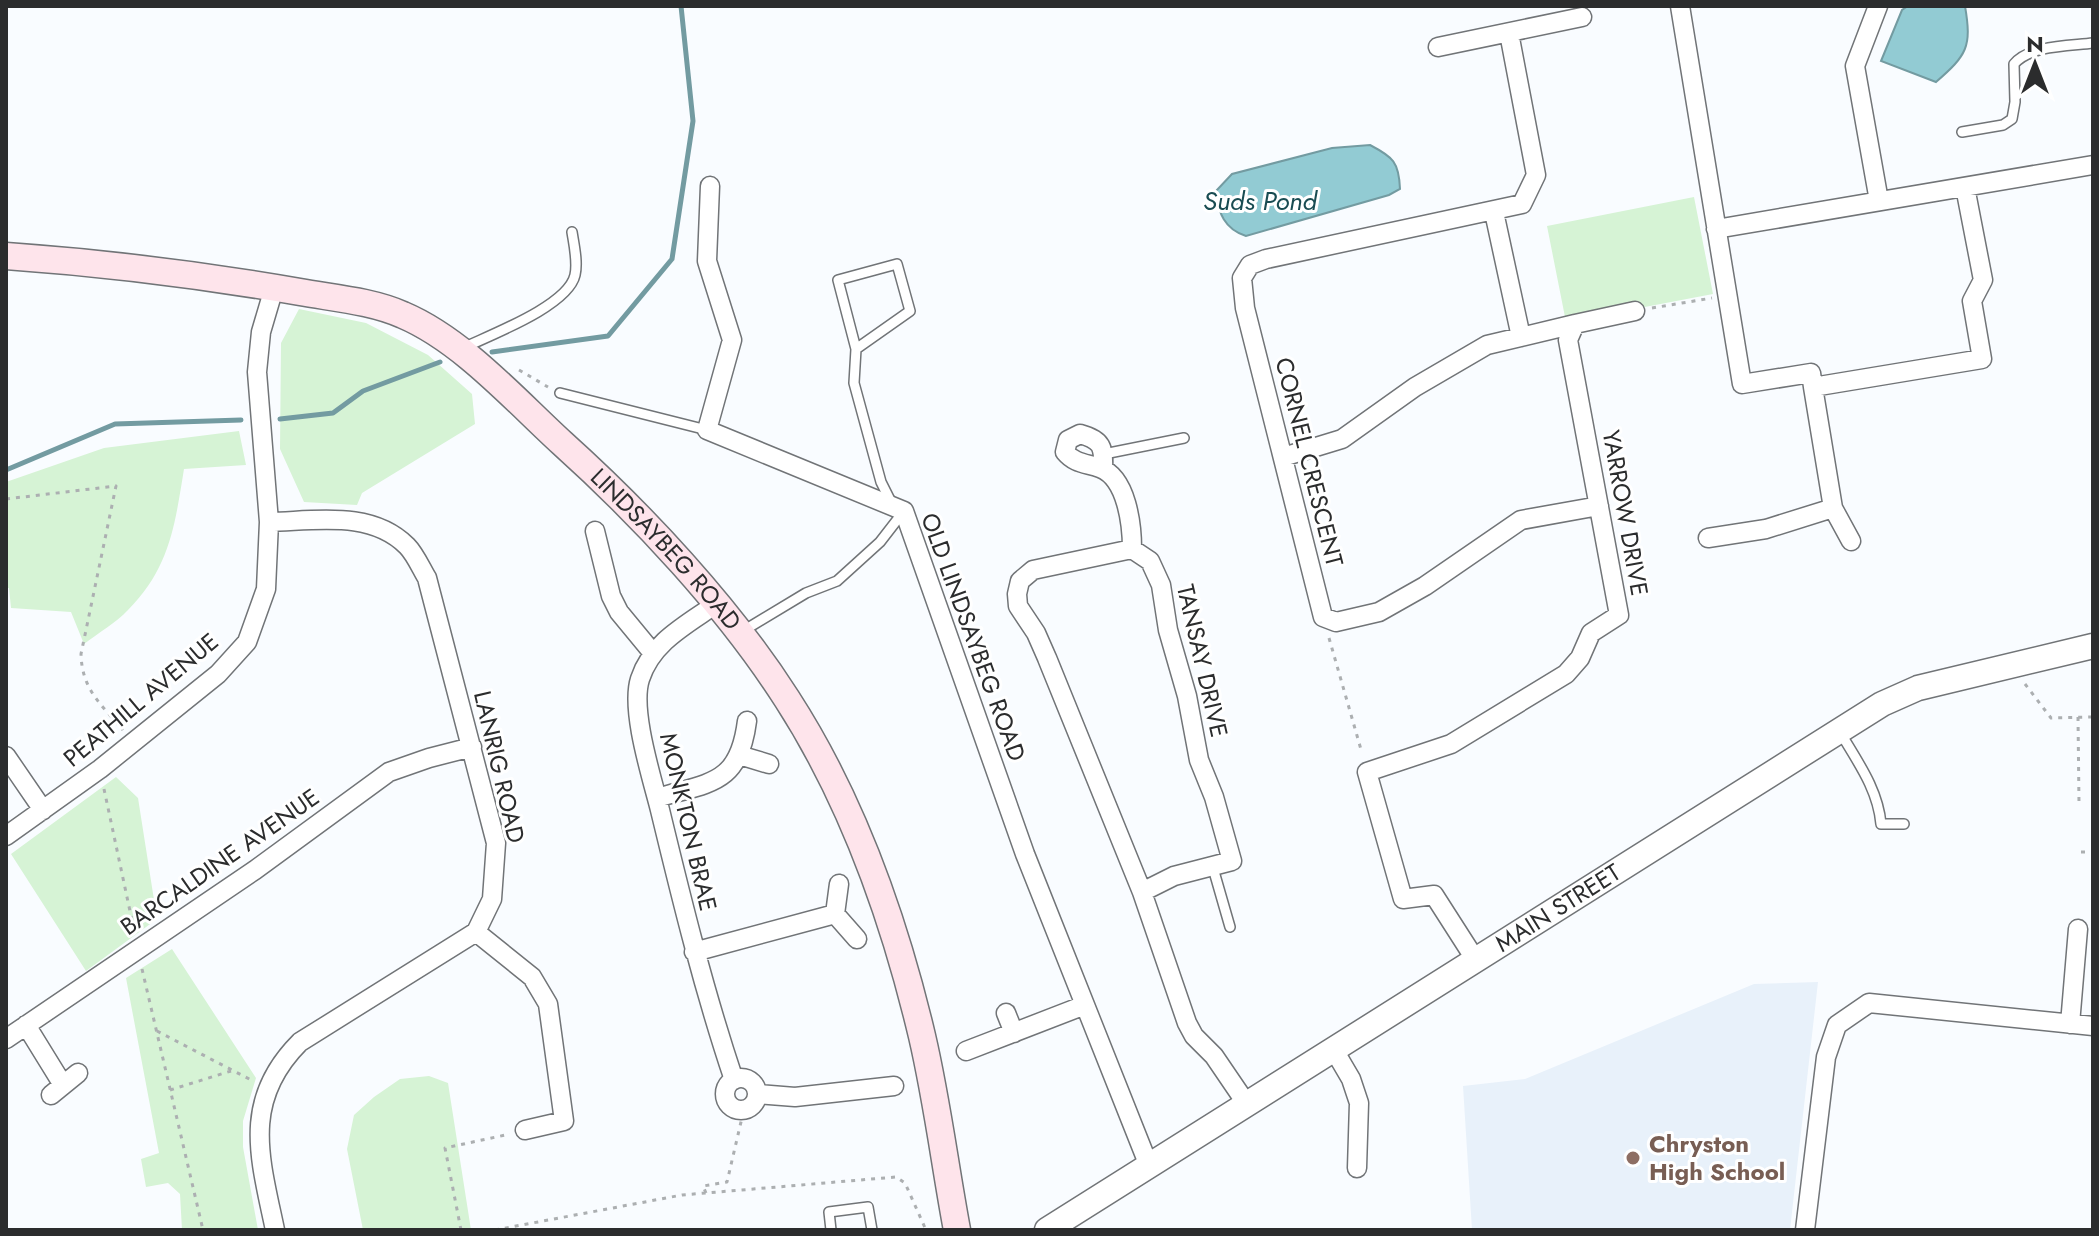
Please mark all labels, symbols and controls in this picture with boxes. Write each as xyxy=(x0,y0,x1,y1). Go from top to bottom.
north arrow xyxy=(1995,24,2075,104)
text: N xyxy=(2026,28,2044,60)
water label: Suds Pond xyxy=(1203,182,1319,220)
street label: CORNEL CRESCENT xyxy=(1267,354,1352,570)
street label: YARROW DRIVE xyxy=(1594,427,1657,599)
street label: LINDSAYBEG ROAD xyxy=(583,460,750,637)
street label: OLD LINDSAYBEG ROAD xyxy=(912,508,1035,766)
street label: TANSAY DRIVE xyxy=(1168,581,1237,741)
street label: PEATHILL AVENUE xyxy=(56,624,226,775)
street label: LANRIG ROAD xyxy=(465,687,534,846)
street label: MONKTON BRAE xyxy=(651,729,726,914)
street label: BARCALDINE AVENUE xyxy=(113,780,326,943)
street label: MAIN STREET xyxy=(1488,855,1627,960)
place label: Chryston High School xyxy=(1649,1126,1785,1189)
marker: Chryston High School xyxy=(1624,1149,1642,1167)

